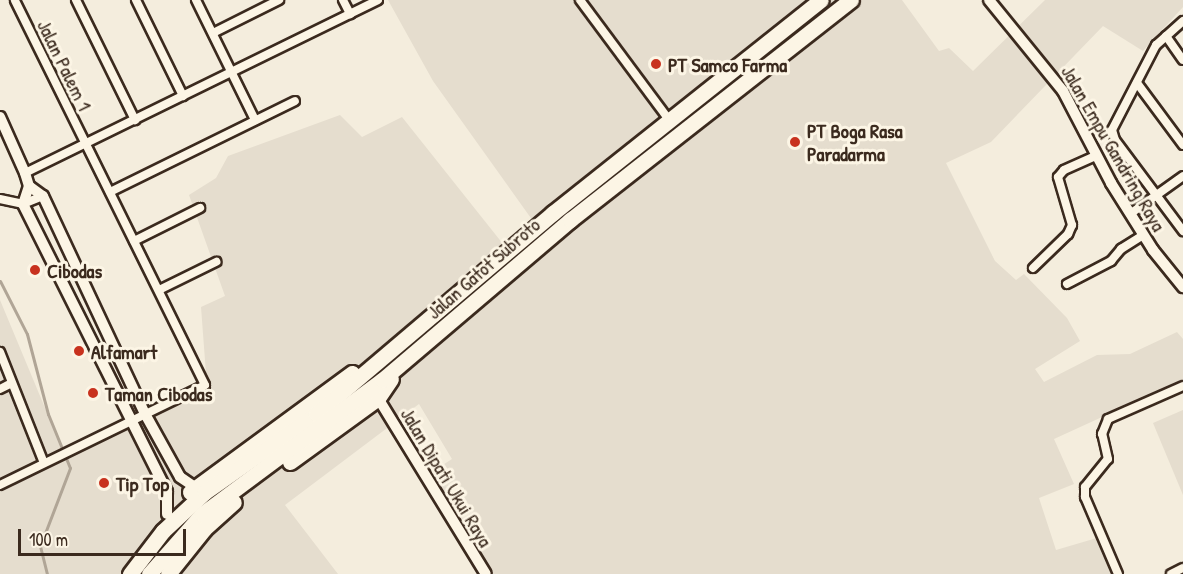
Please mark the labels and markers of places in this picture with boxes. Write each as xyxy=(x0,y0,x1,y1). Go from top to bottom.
place label: PT Samco Farma xyxy=(668,52,787,76)
marker: PT Samco Farma xyxy=(649,57,663,71)
place label: PT Boga Rasa Paradarma xyxy=(807,118,903,165)
marker: PT Boga Rasa Paradarma xyxy=(788,135,802,149)
place label: Cibodas xyxy=(47,258,102,282)
marker: Cibodas xyxy=(28,263,42,277)
place label: Alfamart xyxy=(91,339,157,363)
marker: Alfamart xyxy=(72,344,86,358)
place label: Taman Cibodas xyxy=(105,381,212,405)
marker: Taman Cibodas xyxy=(86,386,100,400)
place label: Tip Top xyxy=(116,471,169,495)
marker: Tip Top xyxy=(97,476,111,490)

